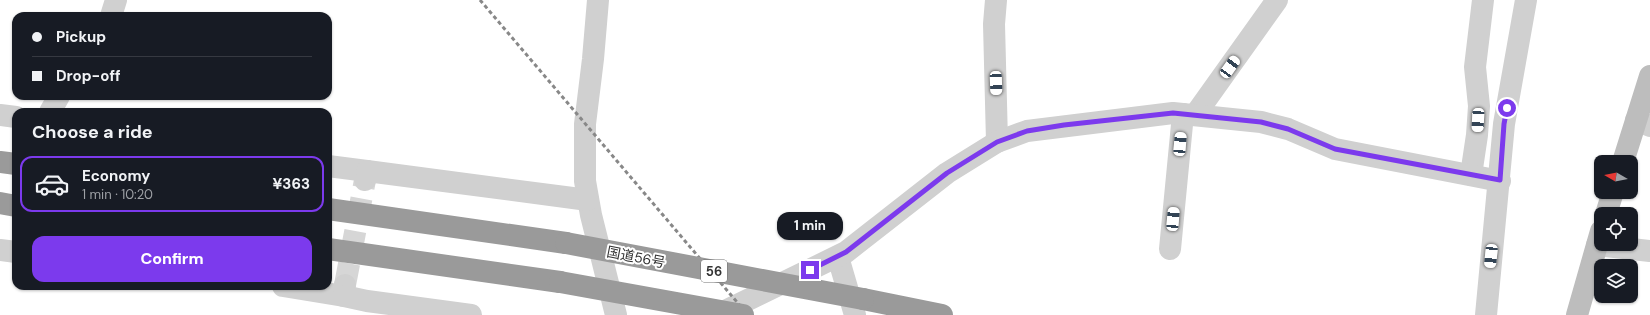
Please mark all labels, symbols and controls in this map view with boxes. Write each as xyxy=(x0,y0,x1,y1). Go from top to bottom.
text: Pickup xyxy=(56,27,106,47)
car xyxy=(1218,54,1242,80)
text: Drop-off xyxy=(56,66,121,86)
car xyxy=(990,71,1002,95)
route start xyxy=(1498,99,1516,117)
car xyxy=(1471,108,1485,132)
text: Choose a ride xyxy=(32,120,153,144)
car xyxy=(1173,132,1187,156)
north arrow xyxy=(1594,155,1638,199)
map controls xyxy=(1594,155,1638,303)
icon: car xyxy=(34,166,70,202)
text: Economy xyxy=(82,166,150,186)
text: ¥363 xyxy=(273,174,310,194)
text: 1 min · 10:20 xyxy=(82,186,153,203)
car xyxy=(1166,207,1180,231)
button: locate xyxy=(1594,207,1638,251)
callout: 1 min xyxy=(777,212,843,240)
text: 1 min xyxy=(794,217,826,234)
button: Confirm xyxy=(32,236,312,282)
street label: 国道56号 xyxy=(605,243,667,271)
car xyxy=(1484,243,1498,269)
button: layers xyxy=(1594,259,1638,303)
road number: 56 xyxy=(701,260,727,282)
route end xyxy=(801,261,819,279)

